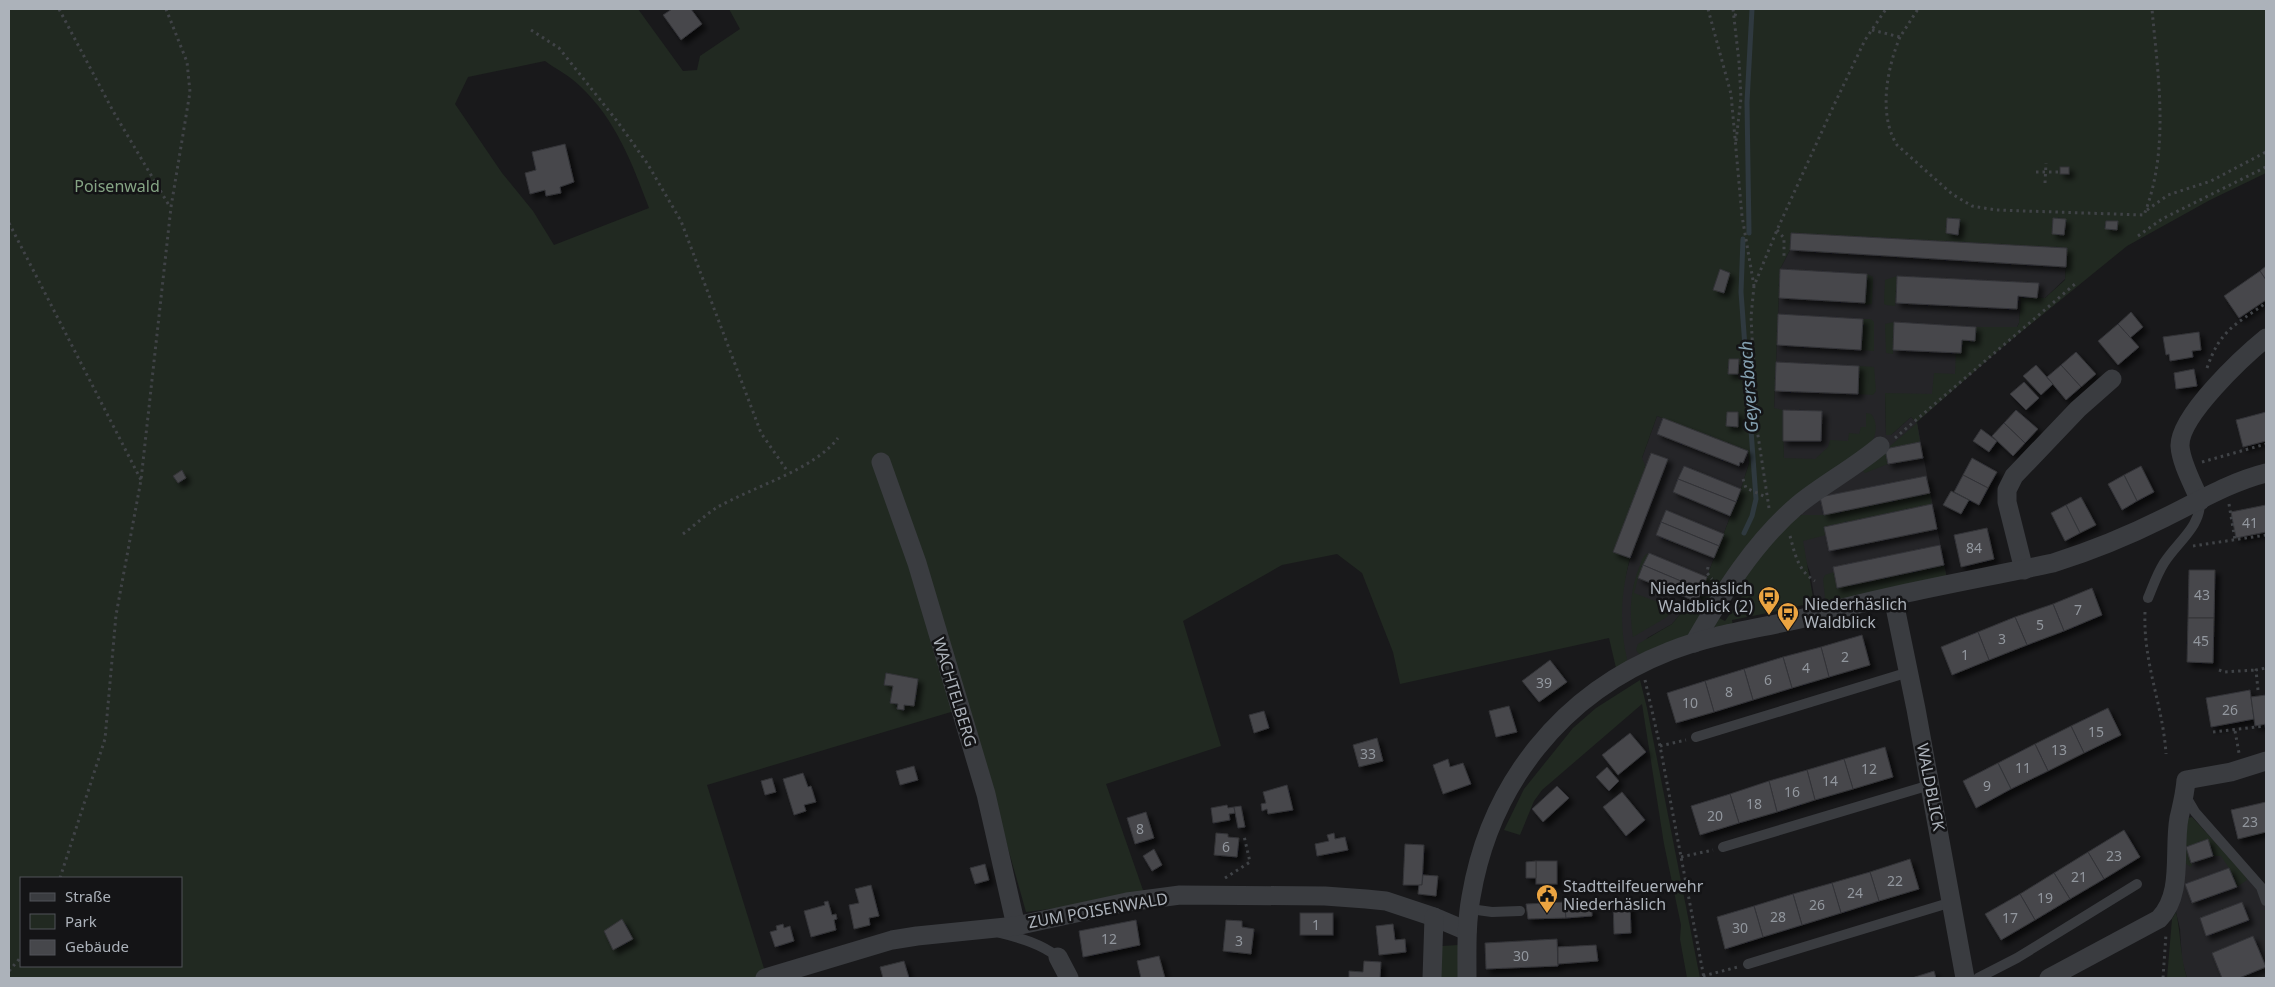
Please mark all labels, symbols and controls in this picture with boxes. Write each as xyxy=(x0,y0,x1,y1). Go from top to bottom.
park label: Poisenwald xyxy=(74,175,160,197)
water label: Geyersbach xyxy=(1733,340,1763,434)
house number: 41 xyxy=(2242,513,2258,532)
house number: 84 xyxy=(1966,538,1982,557)
place label: Niederhäslich Waldblick (2) xyxy=(1650,577,1753,617)
bus stop icon: Niederhäslich Waldblick (2) xyxy=(1757,585,1781,616)
house number: 43 xyxy=(2194,585,2210,604)
place label: Niederhäslich Waldblick xyxy=(1804,593,1907,633)
house number: 7 xyxy=(2074,600,2082,619)
bus stop icon: Niederhäslich Waldblick xyxy=(1776,601,1800,632)
house number: 5 xyxy=(2036,615,2044,634)
house number: 3 xyxy=(1998,629,2006,648)
house number: 45 xyxy=(2193,631,2209,650)
street label: WACHTELBERG xyxy=(928,635,982,749)
house number: 1 xyxy=(1961,645,1969,664)
house number: 2 xyxy=(1841,647,1849,666)
house number: 4 xyxy=(1802,658,1810,677)
house number: 6 xyxy=(1764,670,1772,689)
house number: 39 xyxy=(1536,673,1552,692)
house number: 8 xyxy=(1725,682,1733,701)
house number: 10 xyxy=(1682,693,1698,712)
house number: 26 xyxy=(2222,700,2238,719)
house number: 15 xyxy=(2088,722,2104,741)
house number: 13 xyxy=(2051,740,2067,759)
street label: WALDBLICK xyxy=(1912,741,1950,833)
house number: 33 xyxy=(1360,744,1376,763)
house number: 11 xyxy=(2015,758,2031,777)
house number: 12 xyxy=(1861,759,1877,778)
house number: 14 xyxy=(1822,771,1838,790)
house number: 9 xyxy=(1983,776,1991,795)
house number: 16 xyxy=(1784,782,1800,801)
house number: 18 xyxy=(1746,794,1762,813)
house number: 20 xyxy=(1707,806,1723,825)
house number: 23 xyxy=(2242,812,2258,831)
house number: 8 xyxy=(1136,819,1144,838)
house number: 6 xyxy=(1222,837,1230,856)
house number: 23 xyxy=(2106,846,2122,865)
house number: 21 xyxy=(2071,867,2087,886)
house number: 22 xyxy=(1887,871,1903,890)
place label: Stadtteilfeuerwehr Niederhäslich xyxy=(1563,875,1704,915)
legend xyxy=(20,877,182,967)
public building icon: Stadtteilfeuerwehr Niederhäslich xyxy=(1535,883,1559,914)
house number: 24 xyxy=(1847,883,1863,902)
text: Straße xyxy=(65,886,111,906)
street label: ZUM POISENWALD xyxy=(1026,887,1170,933)
house number: 19 xyxy=(2037,888,2053,907)
house number: 26 xyxy=(1809,895,1825,914)
house number: 28 xyxy=(1770,907,1786,926)
house number: 17 xyxy=(2002,908,2018,927)
text: Park xyxy=(65,911,97,931)
house number: 1 xyxy=(1312,915,1320,934)
house number: 30 xyxy=(1732,918,1748,937)
house number: 12 xyxy=(1101,929,1117,948)
house number: 3 xyxy=(1235,931,1243,950)
text: Gebäude xyxy=(65,936,129,956)
house number: 30 xyxy=(1513,946,1529,965)

